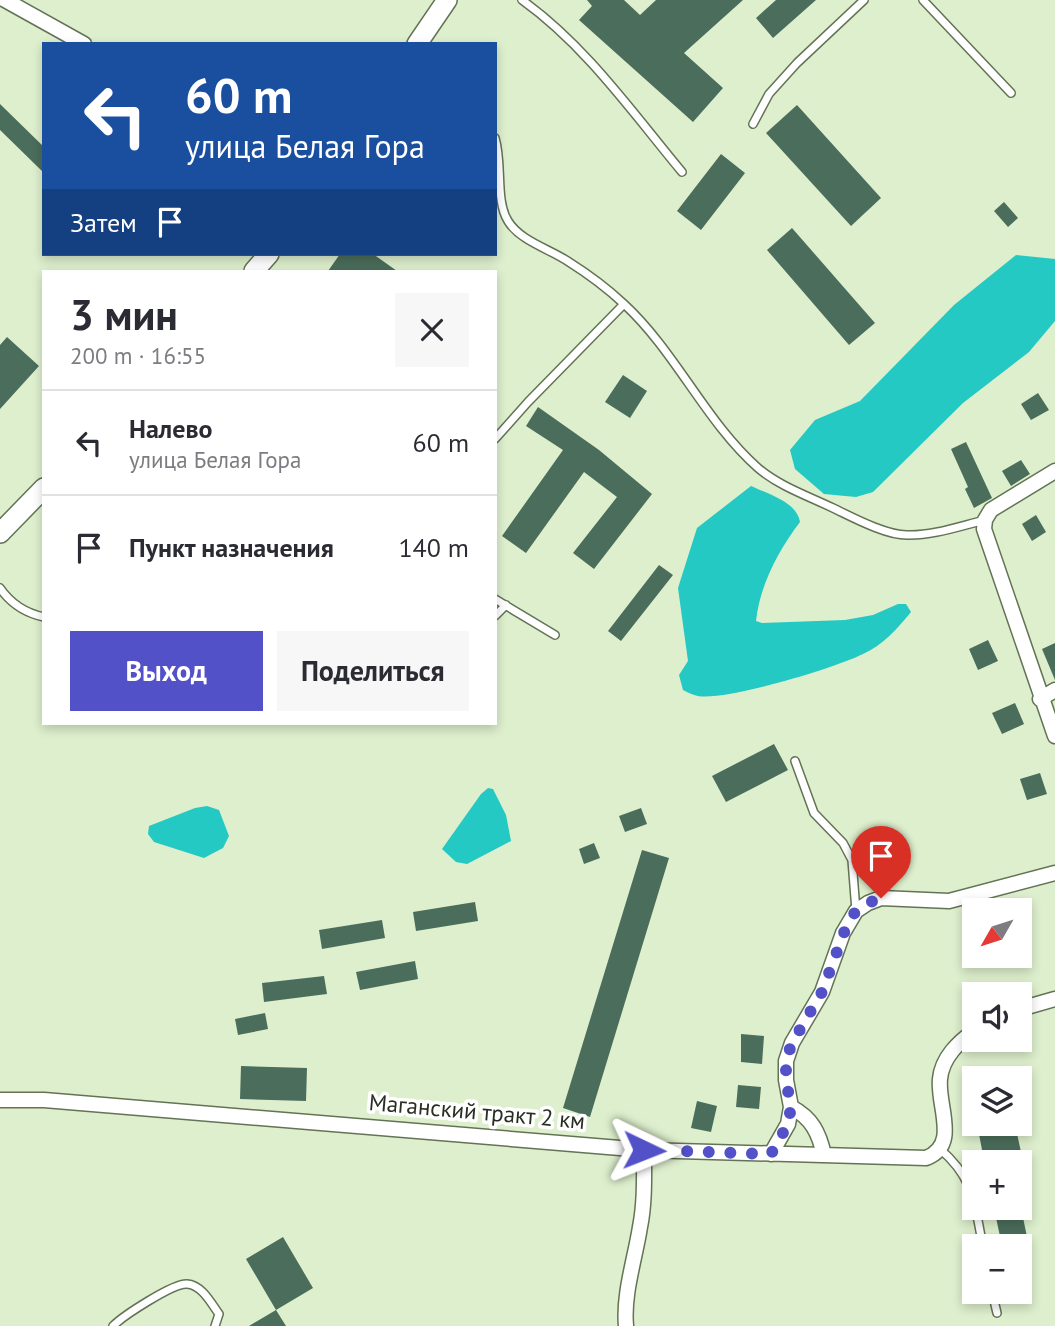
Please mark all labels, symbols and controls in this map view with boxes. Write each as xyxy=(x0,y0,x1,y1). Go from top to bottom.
text: 60 m xyxy=(185,63,292,127)
icon: left xyxy=(70,70,161,161)
text: улица Белая Гора xyxy=(185,125,425,167)
icon: arrive xyxy=(151,203,189,241)
text: Затем xyxy=(70,206,137,239)
text: 3 мин xyxy=(70,287,178,342)
button: close xyxy=(395,293,469,367)
text: 200 m · 16:55 xyxy=(70,341,206,370)
text: Налево xyxy=(129,412,213,445)
icon: left xyxy=(70,424,108,462)
text: 60 m xyxy=(413,426,469,459)
text: улица Белая Гора xyxy=(129,445,301,474)
icon: arrive xyxy=(70,529,108,567)
text: Пункт назначения xyxy=(129,531,334,564)
text: 140 m xyxy=(398,531,469,564)
button: Выход xyxy=(70,631,263,711)
button: Поделиться xyxy=(277,631,469,711)
pin xyxy=(851,826,911,898)
icon: arrive xyxy=(862,837,900,875)
north arrow xyxy=(962,898,1032,968)
map controls xyxy=(962,898,1032,1304)
button: sound xyxy=(962,982,1032,1052)
button: layers xyxy=(962,1066,1032,1136)
street label: Маганский тракт 2 км xyxy=(368,1087,586,1135)
position arrow xyxy=(607,1113,681,1187)
button: + xyxy=(962,1150,1032,1220)
button: − xyxy=(962,1234,1032,1304)

